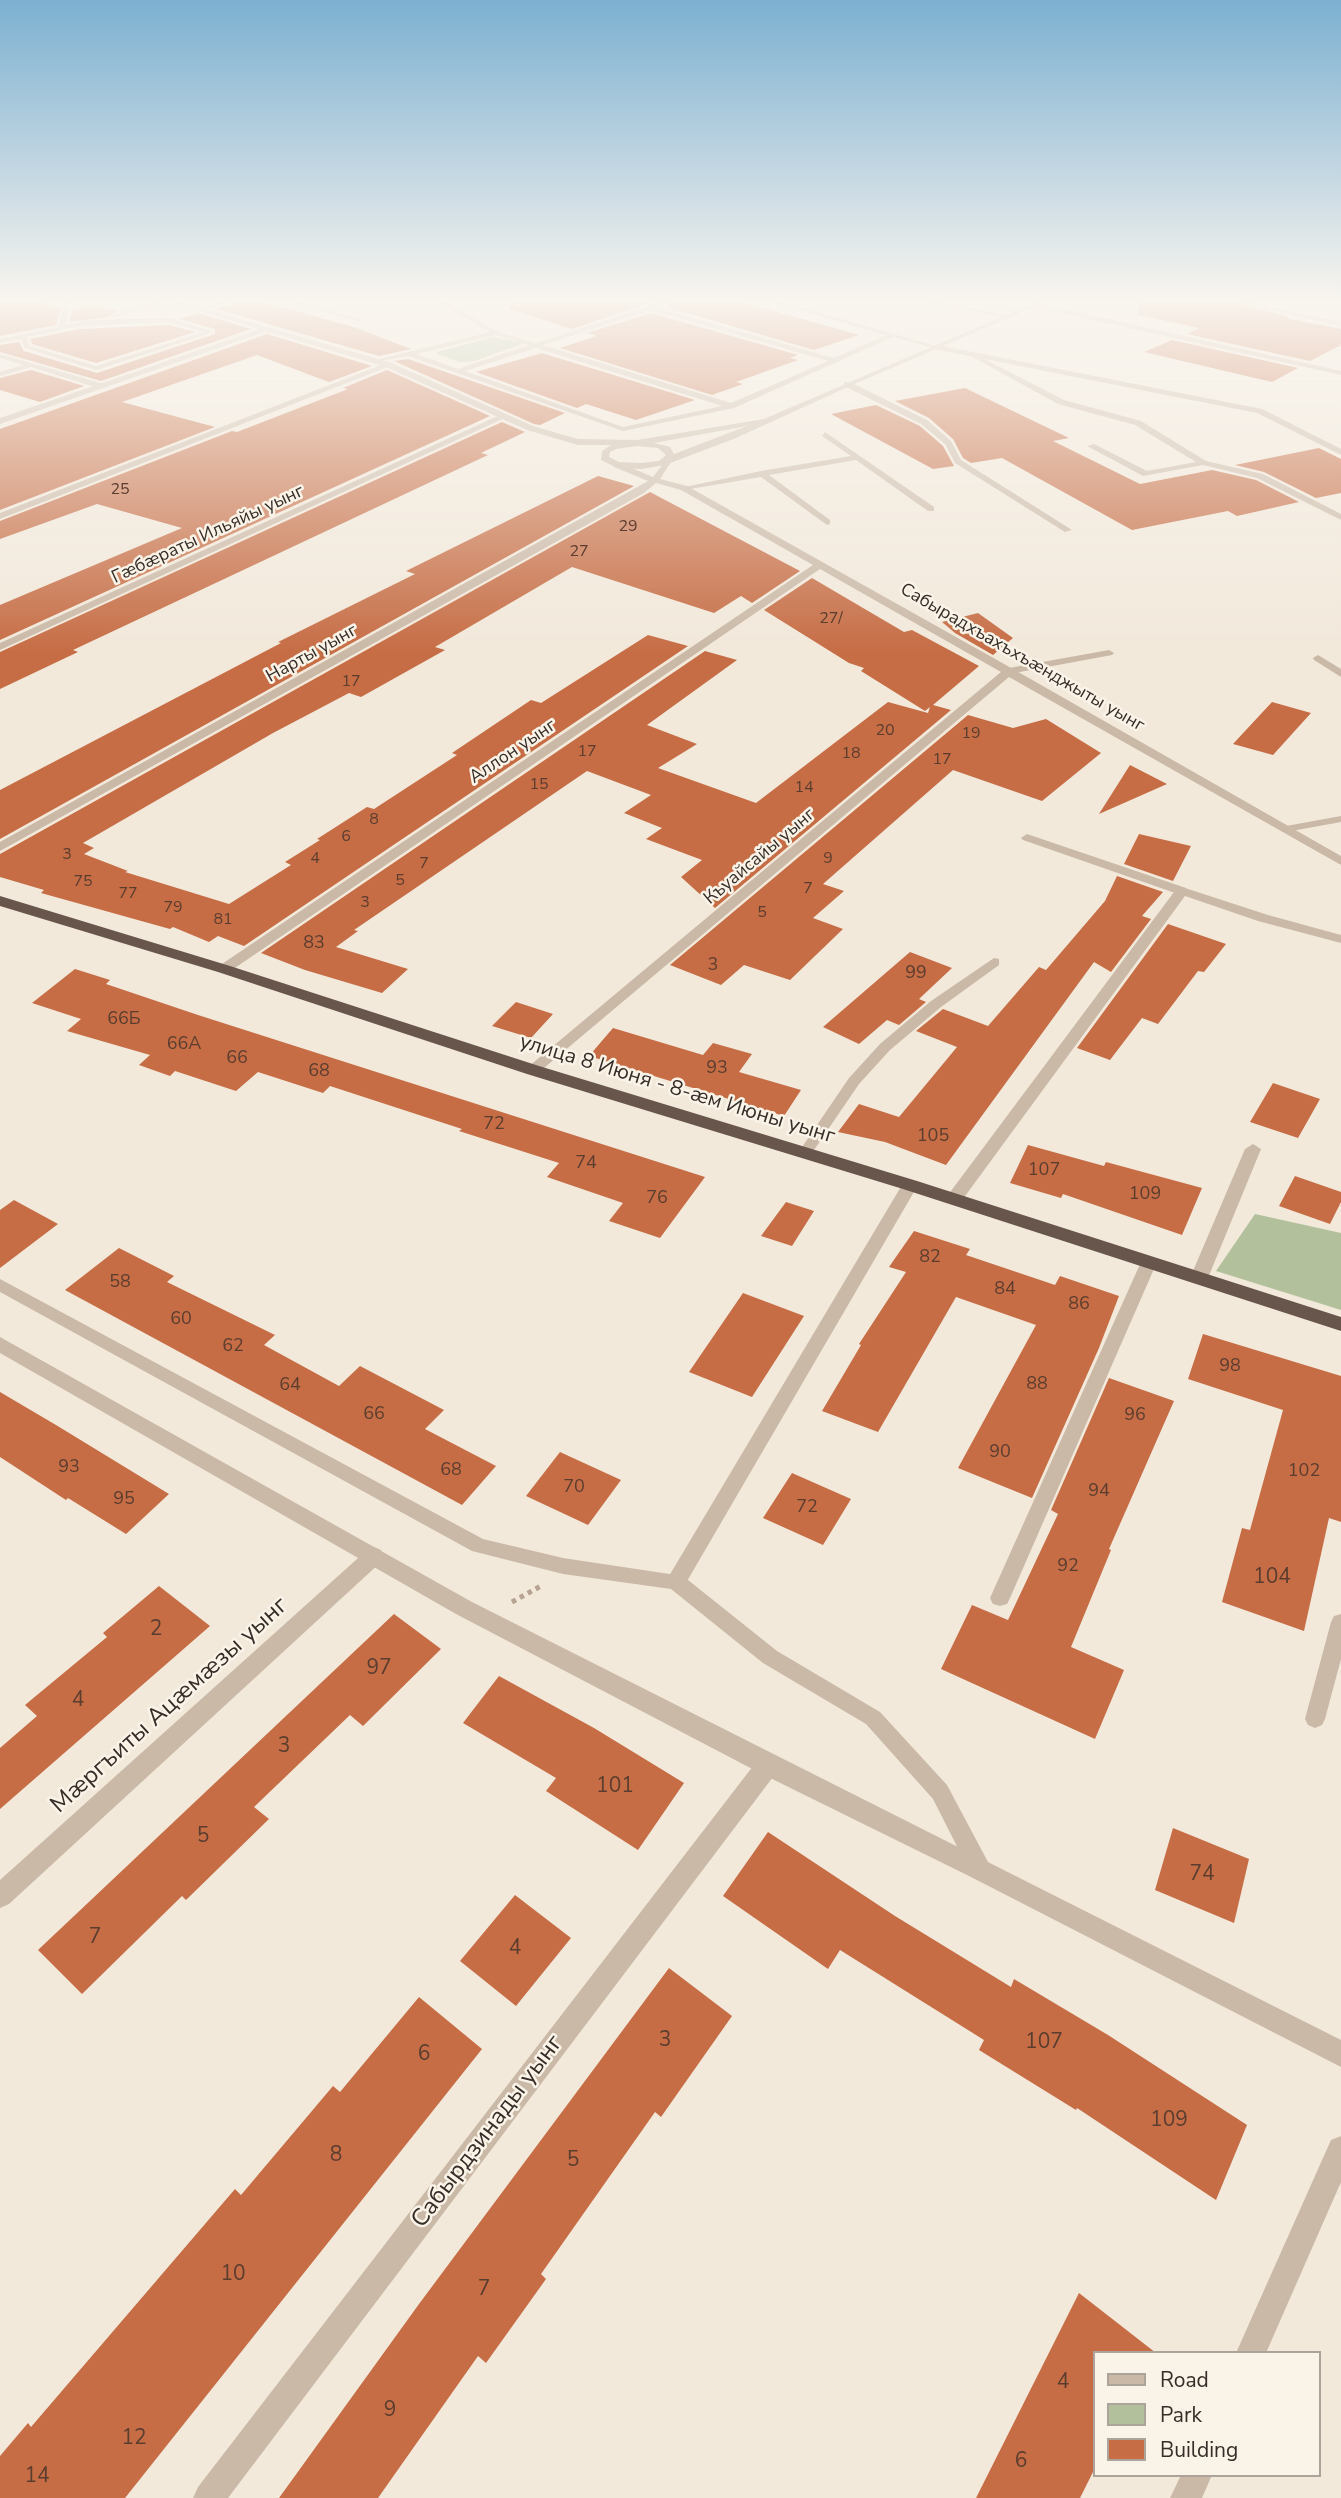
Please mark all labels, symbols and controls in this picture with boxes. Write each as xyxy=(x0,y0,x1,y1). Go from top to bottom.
house number: 25 xyxy=(110,480,130,500)
street label: Гæбæраты Ильяйы уынг xyxy=(108,481,308,589)
house number: 29 xyxy=(618,517,638,537)
house number: 27 xyxy=(569,542,589,562)
street label: Сабырадхъахъхъæнджыты уынг xyxy=(896,579,1148,737)
house number: 27/ xyxy=(819,609,843,629)
street label: Нарты уынг xyxy=(263,620,361,688)
house number: 17 xyxy=(341,672,361,692)
street label: Аллон уынг xyxy=(465,715,561,789)
house number: 20 xyxy=(875,721,895,741)
house number: 19 xyxy=(961,724,981,744)
house number: 17 xyxy=(577,742,597,762)
house number: 18 xyxy=(841,744,861,764)
house number: 17 xyxy=(932,750,952,770)
house number: 15 xyxy=(529,775,549,795)
house number: 14 xyxy=(794,778,814,798)
street label: Къуайсайы уынг xyxy=(700,804,820,910)
house number: 8 xyxy=(369,810,379,830)
house number: 6 xyxy=(341,827,351,847)
house number: 3 xyxy=(62,845,72,865)
house number: 4 xyxy=(310,849,320,869)
house number: 9 xyxy=(823,849,833,869)
house number: 7 xyxy=(419,854,429,874)
house number: 5 xyxy=(395,871,405,891)
house number: 75 xyxy=(73,872,93,892)
house number: 7 xyxy=(803,879,813,899)
house number: 77 xyxy=(118,884,138,904)
house number: 3 xyxy=(360,893,370,913)
house number: 79 xyxy=(163,898,183,918)
house number: 5 xyxy=(757,903,767,923)
house number: 81 xyxy=(213,910,233,930)
house number: 83 xyxy=(303,933,325,955)
house number: 3 xyxy=(708,955,718,977)
house number: 99 xyxy=(905,963,927,985)
house number: 66Б xyxy=(107,1009,141,1031)
street label: улица 8 Июня - 8-ӕм Июны уынг xyxy=(516,1030,838,1150)
house number: 66А xyxy=(167,1034,201,1056)
house number: 66 xyxy=(226,1048,248,1070)
house number: 93 xyxy=(706,1058,728,1080)
house number: 68 xyxy=(308,1061,330,1083)
house number: 72 xyxy=(483,1114,505,1136)
house number: 105 xyxy=(917,1126,949,1148)
house number: 74 xyxy=(575,1153,597,1175)
house number: 107 xyxy=(1028,1160,1060,1182)
house number: 109 xyxy=(1129,1184,1161,1206)
house number: 76 xyxy=(646,1188,668,1210)
house number: 82 xyxy=(919,1247,941,1269)
house number: 58 xyxy=(109,1272,131,1294)
house number: 84 xyxy=(994,1279,1016,1301)
house number: 86 xyxy=(1068,1294,1090,1316)
house number: 60 xyxy=(170,1309,192,1331)
house number: 62 xyxy=(222,1336,244,1358)
house number: 98 xyxy=(1219,1356,1241,1378)
house number: 88 xyxy=(1026,1374,1048,1396)
house number: 64 xyxy=(279,1375,301,1397)
house number: 66 xyxy=(363,1404,385,1426)
house number: 96 xyxy=(1124,1405,1146,1427)
house number: 90 xyxy=(989,1442,1011,1464)
house number: 93 xyxy=(58,1457,80,1479)
house number: 68 xyxy=(440,1460,462,1482)
house number: 102 xyxy=(1288,1461,1320,1483)
house number: 70 xyxy=(563,1477,585,1499)
house number: 94 xyxy=(1088,1481,1110,1503)
house number: 95 xyxy=(113,1489,135,1511)
house number: 72 xyxy=(796,1497,818,1519)
house number: 92 xyxy=(1057,1556,1079,1578)
house number: 104 xyxy=(1253,1565,1291,1591)
street label: Мӕргъиты Ацӕмӕзы уынг xyxy=(45,1592,295,1820)
house number: 2 xyxy=(150,1617,162,1643)
house number: 97 xyxy=(366,1656,392,1682)
house number: 4 xyxy=(72,1688,84,1714)
house number: 3 xyxy=(278,1734,290,1760)
house number: 101 xyxy=(596,1774,634,1800)
house number: 5 xyxy=(197,1824,209,1850)
house number: 74 xyxy=(1189,1862,1215,1888)
house number: 7 xyxy=(89,1925,101,1951)
house number: 4 xyxy=(509,1936,521,1962)
house number: 3 xyxy=(659,2028,671,2054)
street label: Сабырдзинады уынг xyxy=(406,2030,570,2234)
house number: 107 xyxy=(1025,2030,1063,2056)
house number: 6 xyxy=(418,2042,430,2068)
house number: 109 xyxy=(1150,2108,1188,2134)
house number: 8 xyxy=(330,2143,342,2169)
house number: 5 xyxy=(567,2148,579,2174)
house number: 10 xyxy=(220,2262,246,2288)
house number: 7 xyxy=(478,2277,490,2303)
legend xyxy=(1092,2351,1320,2477)
text: Road xyxy=(1160,2366,1209,2394)
house number: 4 xyxy=(1057,2370,1069,2396)
house number: 9 xyxy=(384,2398,396,2424)
text: Park xyxy=(1160,2401,1202,2429)
house number: 12 xyxy=(121,2426,147,2452)
text: Building xyxy=(1160,2436,1238,2464)
house number: 6 xyxy=(1015,2449,1027,2475)
house number: 14 xyxy=(24,2464,50,2490)

